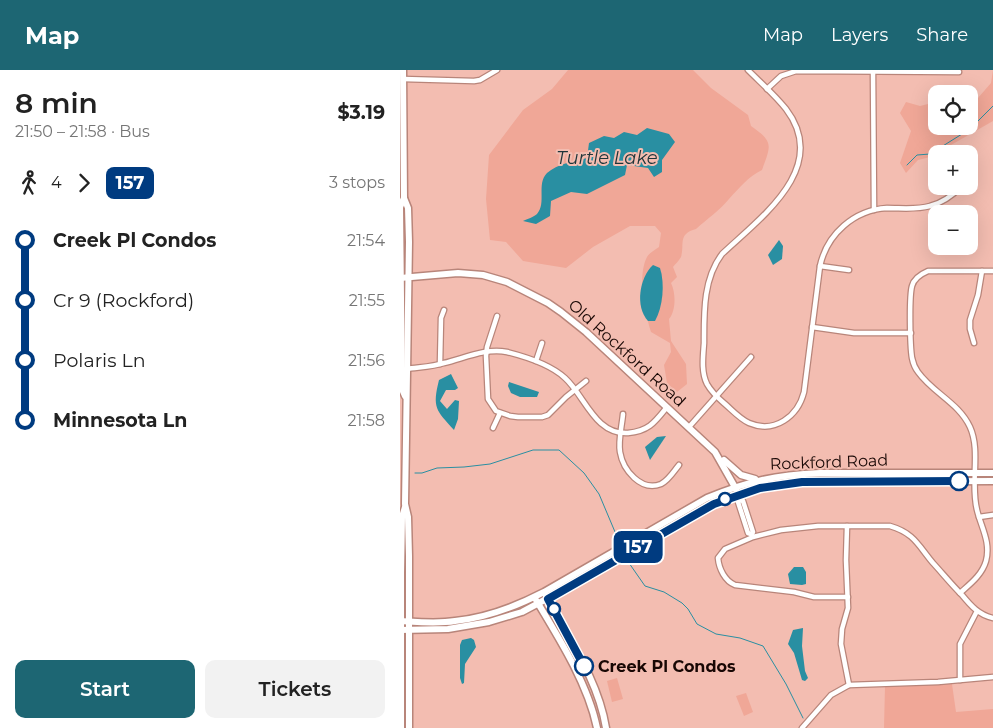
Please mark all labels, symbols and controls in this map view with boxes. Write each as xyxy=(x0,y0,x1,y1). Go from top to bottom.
text: Map xyxy=(25,21,79,50)
text: Map xyxy=(763,24,803,46)
text: Layers xyxy=(831,24,888,46)
text: Share xyxy=(916,24,968,46)
map controls xyxy=(928,85,978,255)
button: locate xyxy=(928,85,978,135)
text: 8 min xyxy=(15,86,98,120)
text: $3.19 xyxy=(337,101,385,124)
text: 21:50 – 21:58 · Bus xyxy=(15,122,150,141)
button: + xyxy=(928,145,978,195)
water label: Turtle Lake xyxy=(556,147,658,169)
icon: walk xyxy=(15,169,43,197)
icon: forward xyxy=(70,169,98,197)
text: 157 xyxy=(116,172,144,194)
text: 4 xyxy=(51,173,62,192)
text: 3 stops xyxy=(329,173,385,192)
button: − xyxy=(928,205,978,255)
text: Creek Pl Condos xyxy=(53,229,216,252)
text: 21:54 xyxy=(347,231,385,250)
text: Cr 9 (Rockford) xyxy=(53,289,194,312)
text: 21:55 xyxy=(349,291,385,310)
street label: Old Rockford Road xyxy=(564,295,690,411)
text: Polaris Ln xyxy=(53,349,146,372)
text: 21:56 xyxy=(348,351,385,370)
text: Minnesota Ln xyxy=(53,409,187,432)
text: 21:58 xyxy=(347,411,385,430)
street label: Rockford Road xyxy=(769,450,889,474)
unlabelled marker xyxy=(949,471,969,491)
unlabelled marker xyxy=(718,492,732,506)
line badge: 157 xyxy=(609,531,667,563)
text: 157 xyxy=(624,536,652,558)
unlabelled marker xyxy=(547,602,561,616)
marker: Creek Pl Condos xyxy=(574,656,594,676)
place label: Creek Pl Condos xyxy=(598,657,736,676)
button: Start xyxy=(15,660,195,718)
button: Tickets xyxy=(205,660,385,718)

